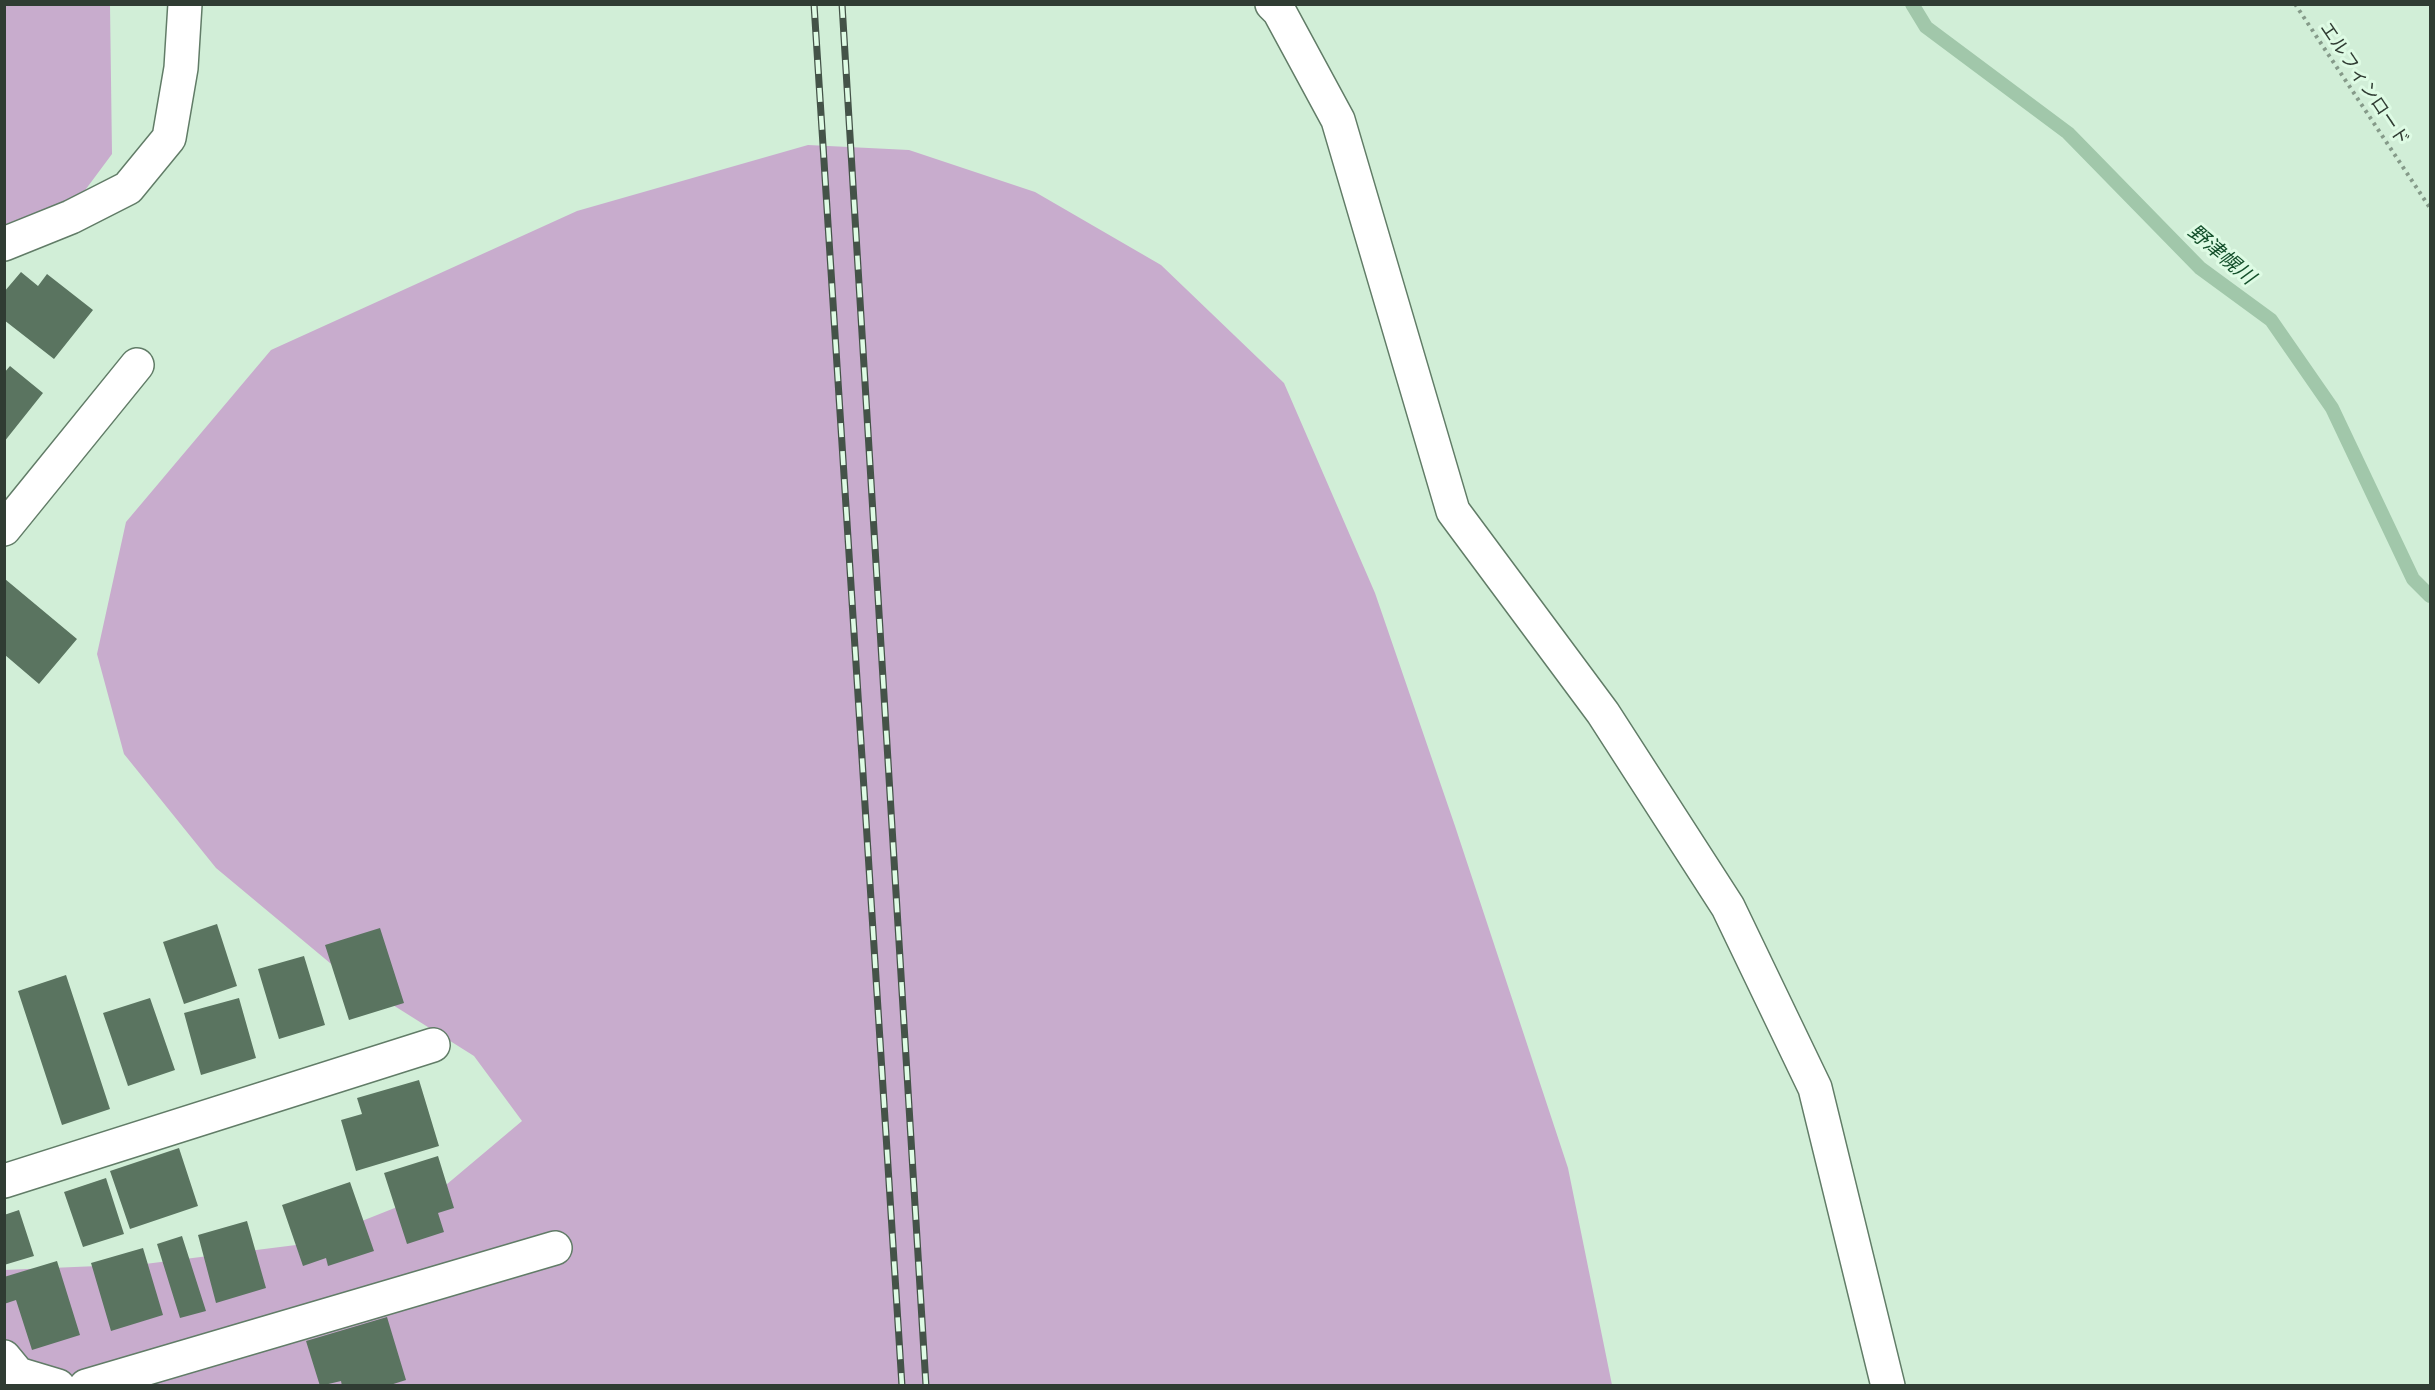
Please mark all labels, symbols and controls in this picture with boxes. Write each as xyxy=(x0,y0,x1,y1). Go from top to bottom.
street label: エルフィンロード xyxy=(2315,18,2413,150)
water label: 野津幌川 xyxy=(2183,220,2259,290)

